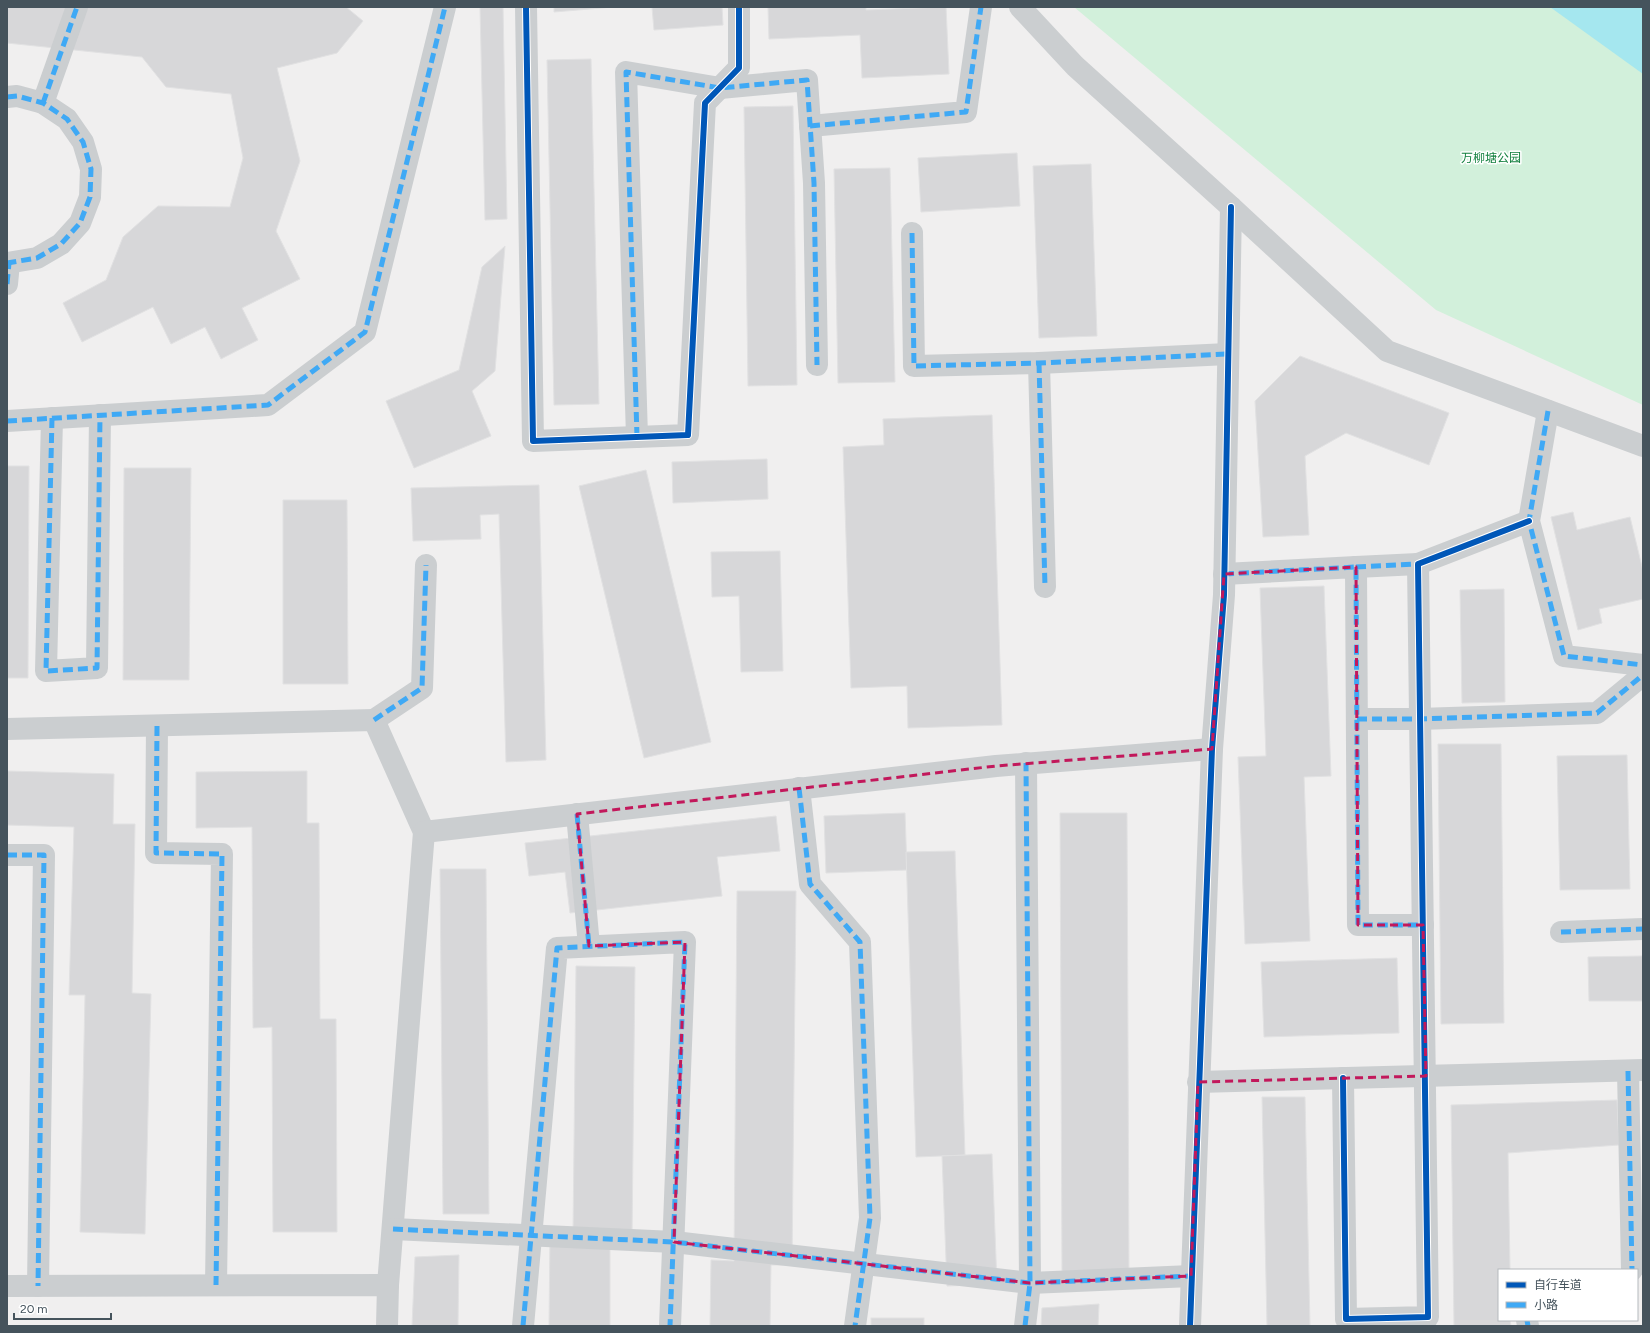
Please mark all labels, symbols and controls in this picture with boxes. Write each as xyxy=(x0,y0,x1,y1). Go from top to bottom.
park label: 万柳塘公园 xyxy=(1461,151,1521,165)
legend xyxy=(1498,1269,1638,1321)
text: 自行车道 xyxy=(1534,1278,1582,1292)
scale bar xyxy=(14,1295,111,1321)
text: 小路 xyxy=(1534,1298,1558,1312)
text: 20 m xyxy=(20,1302,48,1316)

